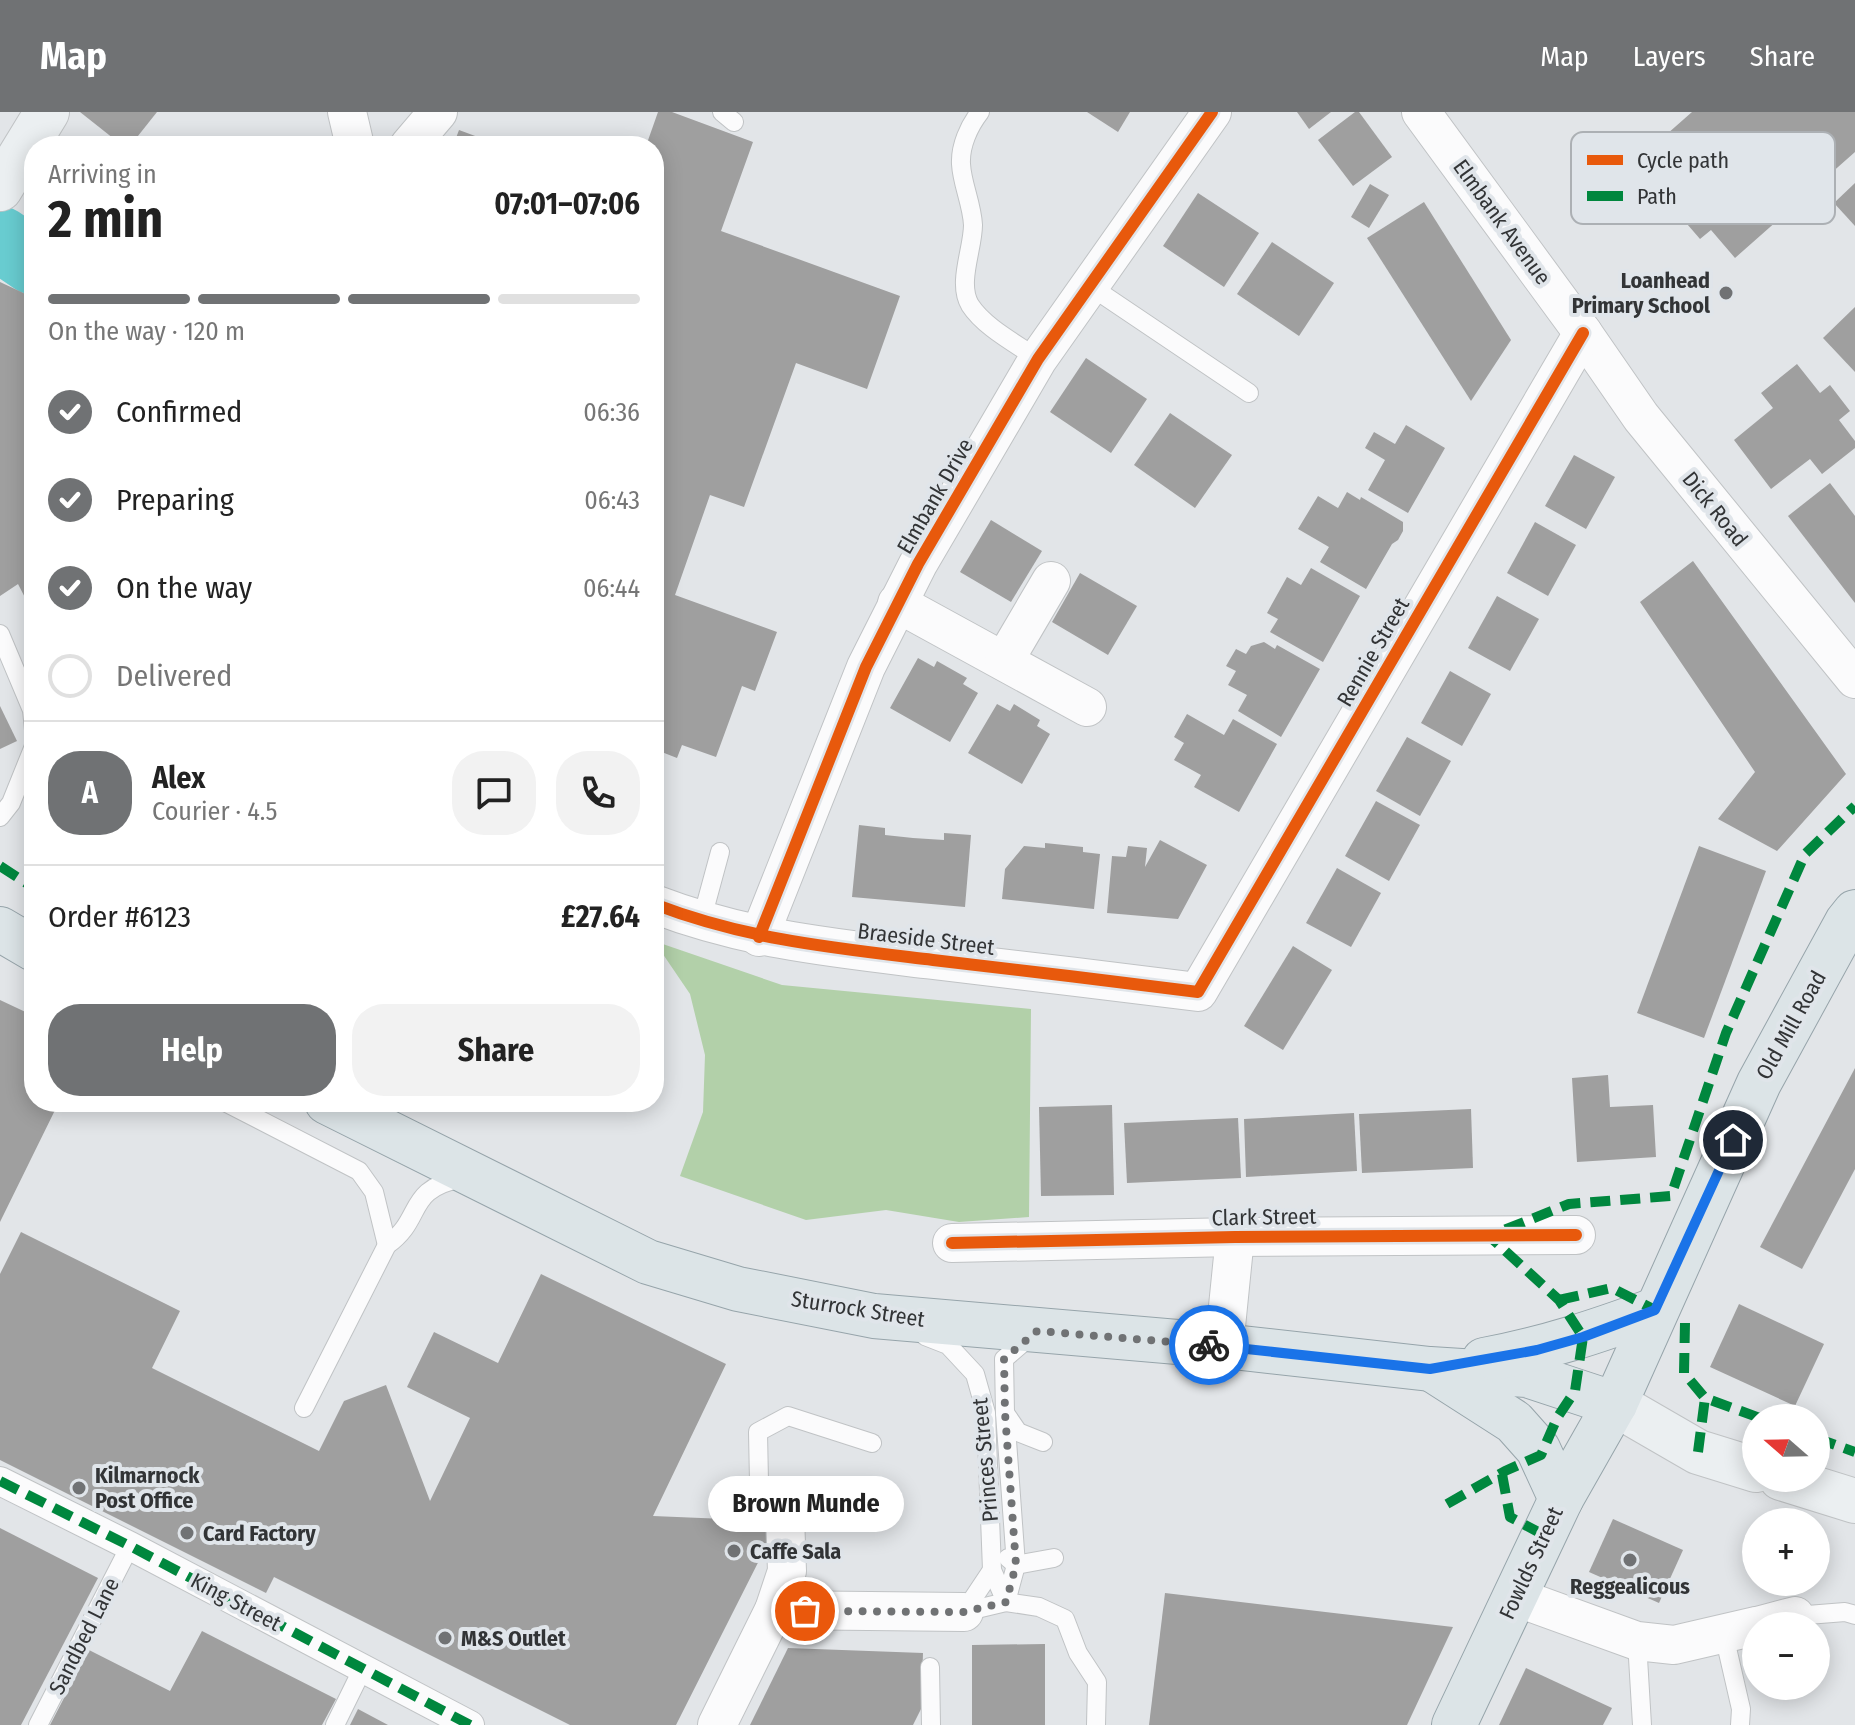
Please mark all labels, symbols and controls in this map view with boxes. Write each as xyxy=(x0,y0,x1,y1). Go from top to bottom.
text: Map xyxy=(40,33,107,79)
text: Map xyxy=(1540,40,1589,73)
text: Layers xyxy=(1633,40,1706,73)
text: Share xyxy=(1750,40,1815,73)
legend xyxy=(1571,132,1835,224)
text: Cycle path xyxy=(1637,147,1729,174)
street label: Elmbank Avenue xyxy=(1447,154,1557,290)
text: Arriving in xyxy=(48,159,157,190)
text: Path xyxy=(1637,183,1677,210)
text: 07:01–07:06 xyxy=(494,186,640,222)
text: 2 min xyxy=(48,188,163,251)
place label: Loanhead Primary School xyxy=(1572,267,1711,319)
marker: Loanhead Primary School xyxy=(1717,284,1735,302)
text: On the way · 120 m xyxy=(48,316,245,347)
icon: check xyxy=(48,390,92,434)
text: Confirmed xyxy=(116,394,242,430)
text: 06:36 xyxy=(583,397,640,428)
street label: Elmbank Drive xyxy=(891,433,979,559)
street label: Dick Road xyxy=(1677,466,1753,552)
icon: check xyxy=(48,478,92,522)
text: Preparing xyxy=(116,482,234,518)
text: 06:43 xyxy=(584,485,640,516)
icon: check xyxy=(48,566,92,610)
text: On the way xyxy=(116,570,252,606)
text: 06:44 xyxy=(583,573,640,604)
street label: Rennie Street xyxy=(1331,592,1415,711)
text: Delivered xyxy=(116,658,232,694)
button: chat xyxy=(452,751,536,835)
button: phone xyxy=(556,751,640,835)
text: Alex xyxy=(152,760,205,796)
text: A xyxy=(82,775,98,811)
text: Courier · 4.5 xyxy=(152,796,278,827)
text: Order #6123 xyxy=(48,899,191,935)
text: £27.64 xyxy=(561,899,640,935)
street label: Braeside Street xyxy=(856,917,997,961)
street label: Old Mill Road xyxy=(1750,966,1832,1084)
button: Help xyxy=(48,1004,336,1096)
button: Share xyxy=(352,1004,640,1096)
pin xyxy=(1699,1106,1767,1174)
icon: home xyxy=(1711,1118,1755,1162)
street label: Clark Street xyxy=(1211,1203,1317,1231)
street label: Sturrock Street xyxy=(789,1285,928,1333)
courier xyxy=(1169,1305,1249,1385)
icon: bike xyxy=(1187,1323,1231,1367)
street label: Princes Street xyxy=(966,1396,1004,1523)
north arrow xyxy=(1742,1404,1830,1492)
map controls xyxy=(1742,1404,1830,1700)
place label: Kilmarnock Post Office xyxy=(95,1462,200,1514)
callout: Brown Munde xyxy=(707,1475,903,1531)
marker: Kilmarnock Post Office xyxy=(70,1479,88,1497)
text: Brown Munde xyxy=(732,1488,880,1519)
street label: Fowlds Street xyxy=(1493,1502,1569,1624)
button: + xyxy=(1742,1508,1830,1596)
place label: Card Factory xyxy=(203,1520,316,1547)
marker: Card Factory xyxy=(178,1524,196,1542)
place label: Caffe Sala xyxy=(750,1538,841,1565)
marker: Caffe Sala xyxy=(725,1542,743,1560)
marker: Reggealicous xyxy=(1621,1551,1639,1569)
street label: King Street xyxy=(186,1567,286,1637)
street label: Sandbed Lane xyxy=(43,1573,125,1699)
place label: Reggealicous xyxy=(1570,1573,1690,1600)
pin xyxy=(771,1577,839,1645)
icon: bag xyxy=(783,1589,827,1633)
button: − xyxy=(1742,1612,1830,1700)
place label: M&S Outlet xyxy=(461,1625,566,1652)
marker: M&S Outlet xyxy=(436,1629,454,1647)

